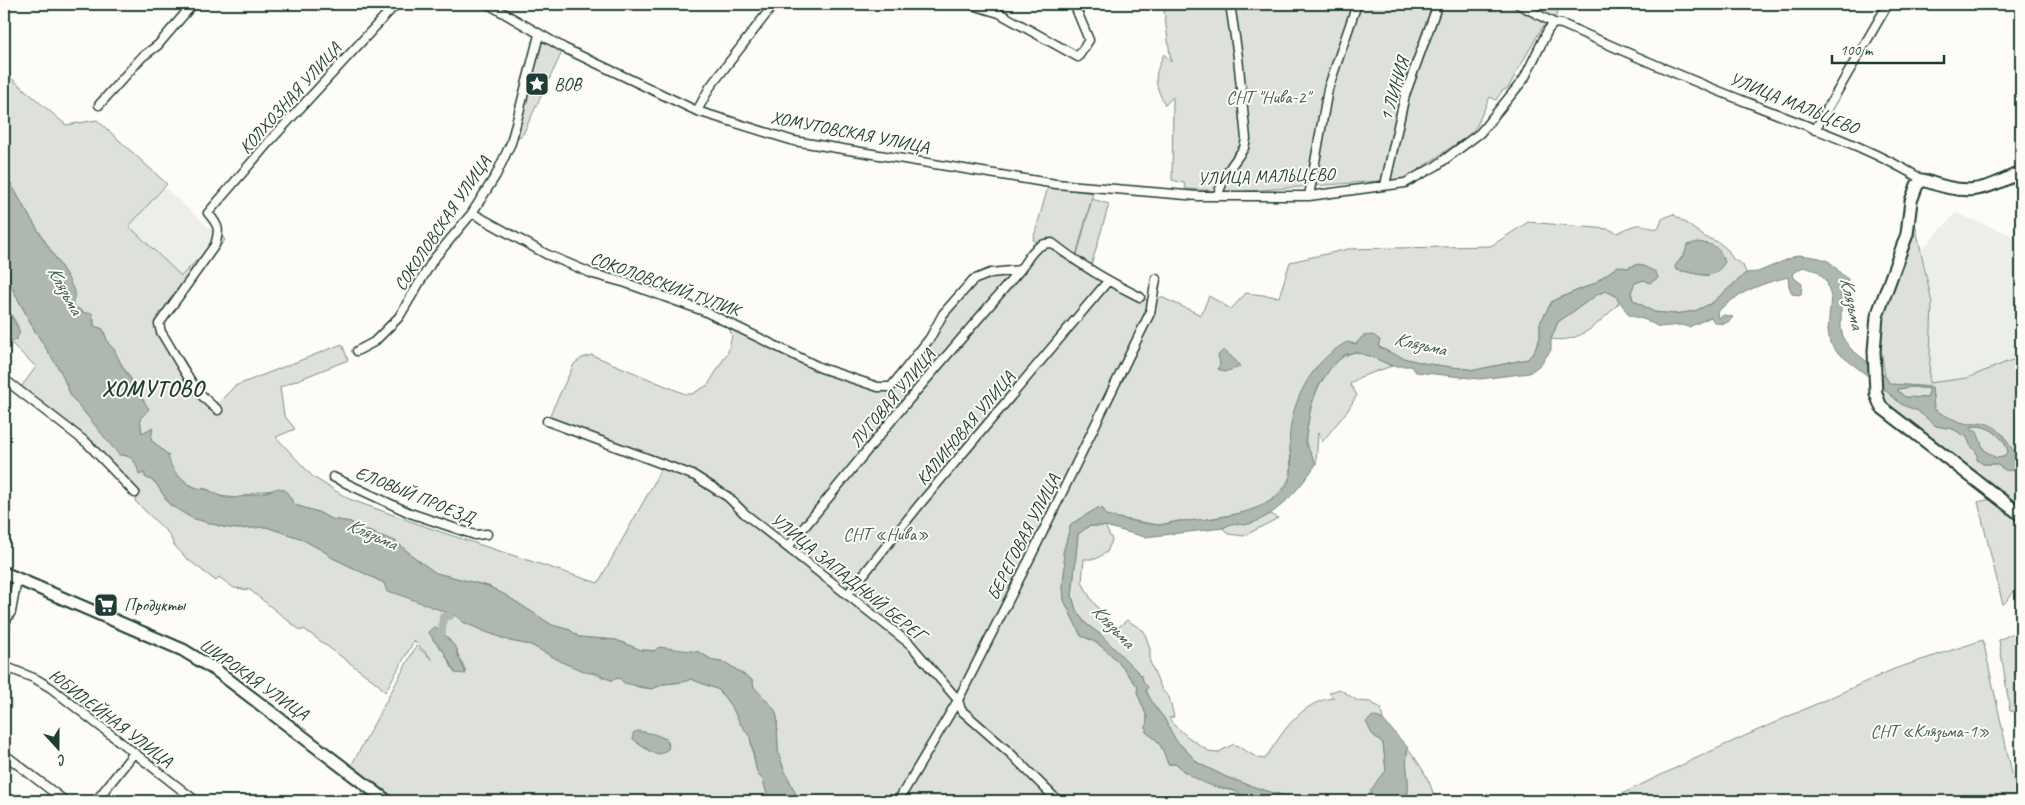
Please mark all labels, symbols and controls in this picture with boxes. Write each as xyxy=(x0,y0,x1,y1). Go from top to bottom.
scale bar xyxy=(1832,32,1945,64)
street label: КОЛХОЗНАЯ УЛИЦА xyxy=(234,37,346,158)
text: 100 m xyxy=(1840,41,1874,60)
street label: 1 ЛИНИЯ xyxy=(1374,52,1414,123)
street label: УЛИЦА МАЛЬЦЕВО xyxy=(1726,67,1863,140)
place icon: ВОВ xyxy=(524,71,550,97)
place label: ВОВ xyxy=(554,73,583,95)
park label: СНТ "Нива-2" xyxy=(1226,86,1313,108)
street label: ХОМУТОВСКАЯ УЛИЦА xyxy=(769,106,932,158)
street label: СОКОЛОВСКАЯ УЛИЦА xyxy=(389,151,496,294)
street label: УЛИЦА МАЛЬЦЕВО xyxy=(1197,163,1337,189)
street label: СОКОЛОВСКИЙ ТУПИК xyxy=(587,247,745,322)
water label: Клязьма xyxy=(42,261,89,321)
water label: Клязьма xyxy=(1834,275,1870,333)
water label: Клязьма xyxy=(1392,326,1450,362)
street label: ЛУГОВАЯ УЛИЦА xyxy=(844,344,940,452)
street label: КАЛИНОВАЯ УЛИЦА xyxy=(911,366,1020,490)
district label: ХОМУТОВО xyxy=(102,375,206,403)
street label: ЕЛОВЫЙ ПРОЕЗД xyxy=(352,461,480,530)
street label: БЕРЕГОВАЯ УЛИЦА xyxy=(982,469,1065,604)
street label: УЛИЦА ЗАПАДНЫЙ БЕРЕГ xyxy=(766,508,933,649)
water label: Клязьма xyxy=(343,512,403,556)
park label: СНТ «Нива» xyxy=(843,523,929,545)
supermarket icon: Продукты xyxy=(93,592,119,618)
place label: Продукты xyxy=(124,594,187,616)
water label: Клязьма xyxy=(1086,599,1141,655)
street label: ШИРОКАЯ УЛИЦА xyxy=(195,633,314,725)
street label: ЮБИЛЕЙНАЯ УЛИЦА xyxy=(45,664,178,772)
park label: СНТ «Клязьма-1» xyxy=(1871,720,1990,743)
north arrow xyxy=(32,722,82,772)
text: С xyxy=(54,751,69,770)

